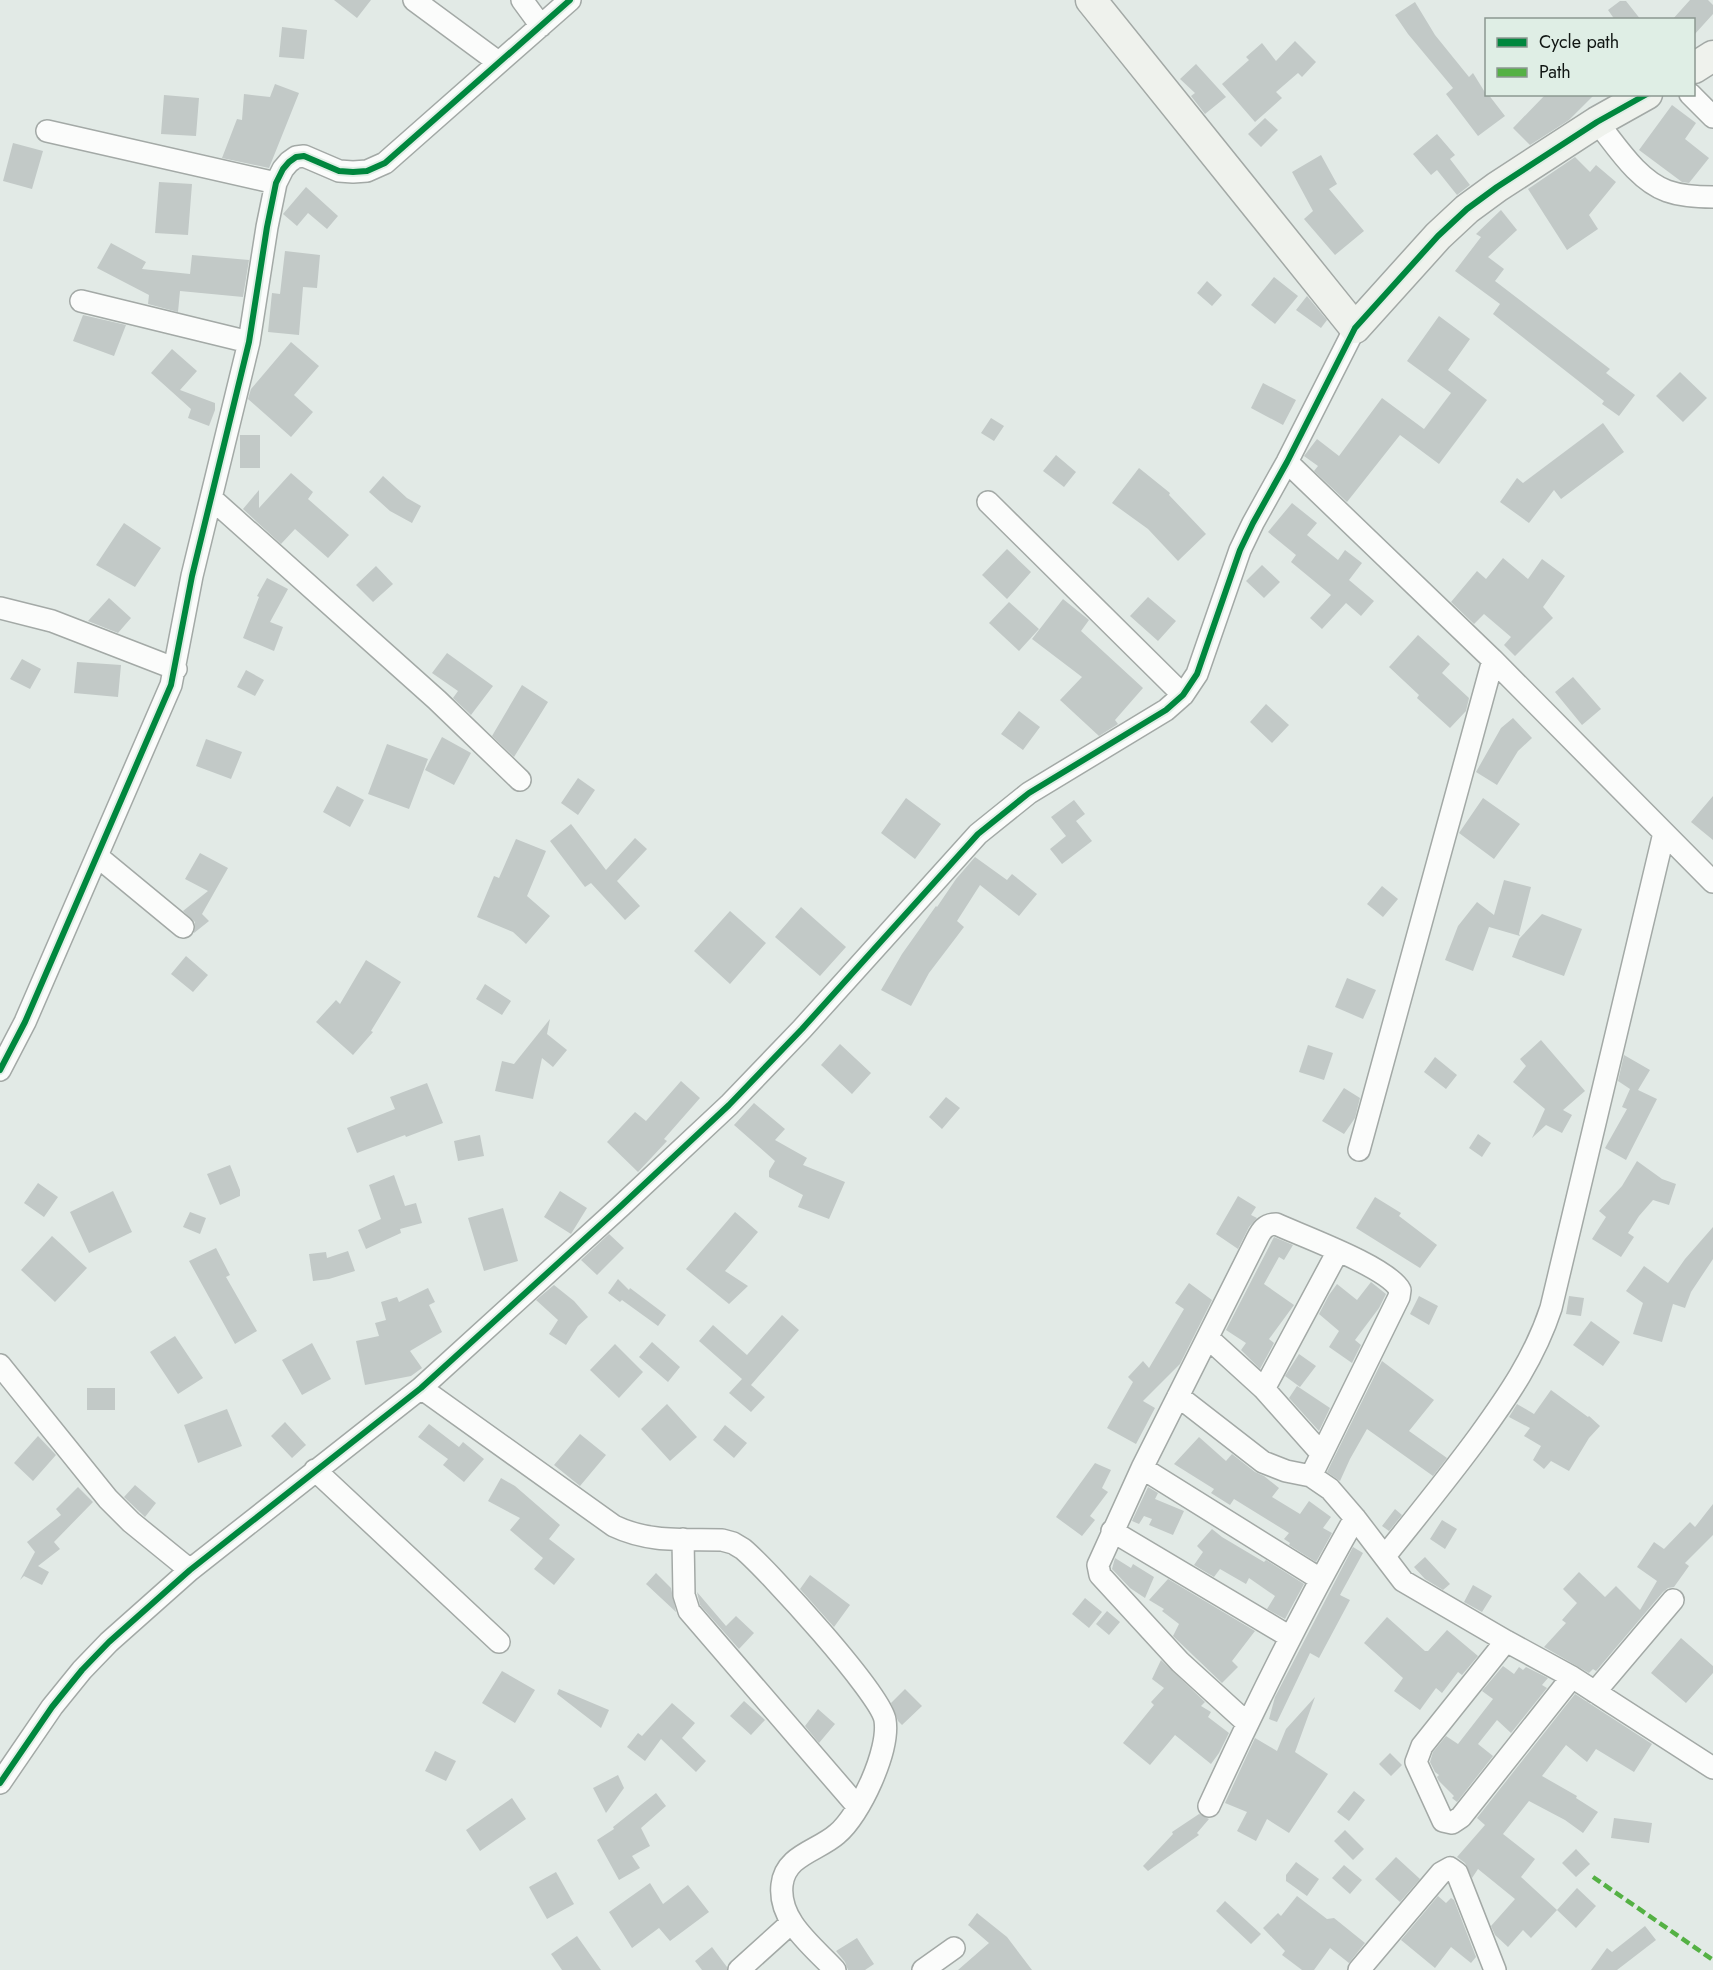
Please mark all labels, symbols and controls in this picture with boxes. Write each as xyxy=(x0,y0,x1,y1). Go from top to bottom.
legend xyxy=(1485,18,1695,96)
text: Cycle path xyxy=(1539,29,1619,55)
text: Path xyxy=(1539,59,1571,85)

